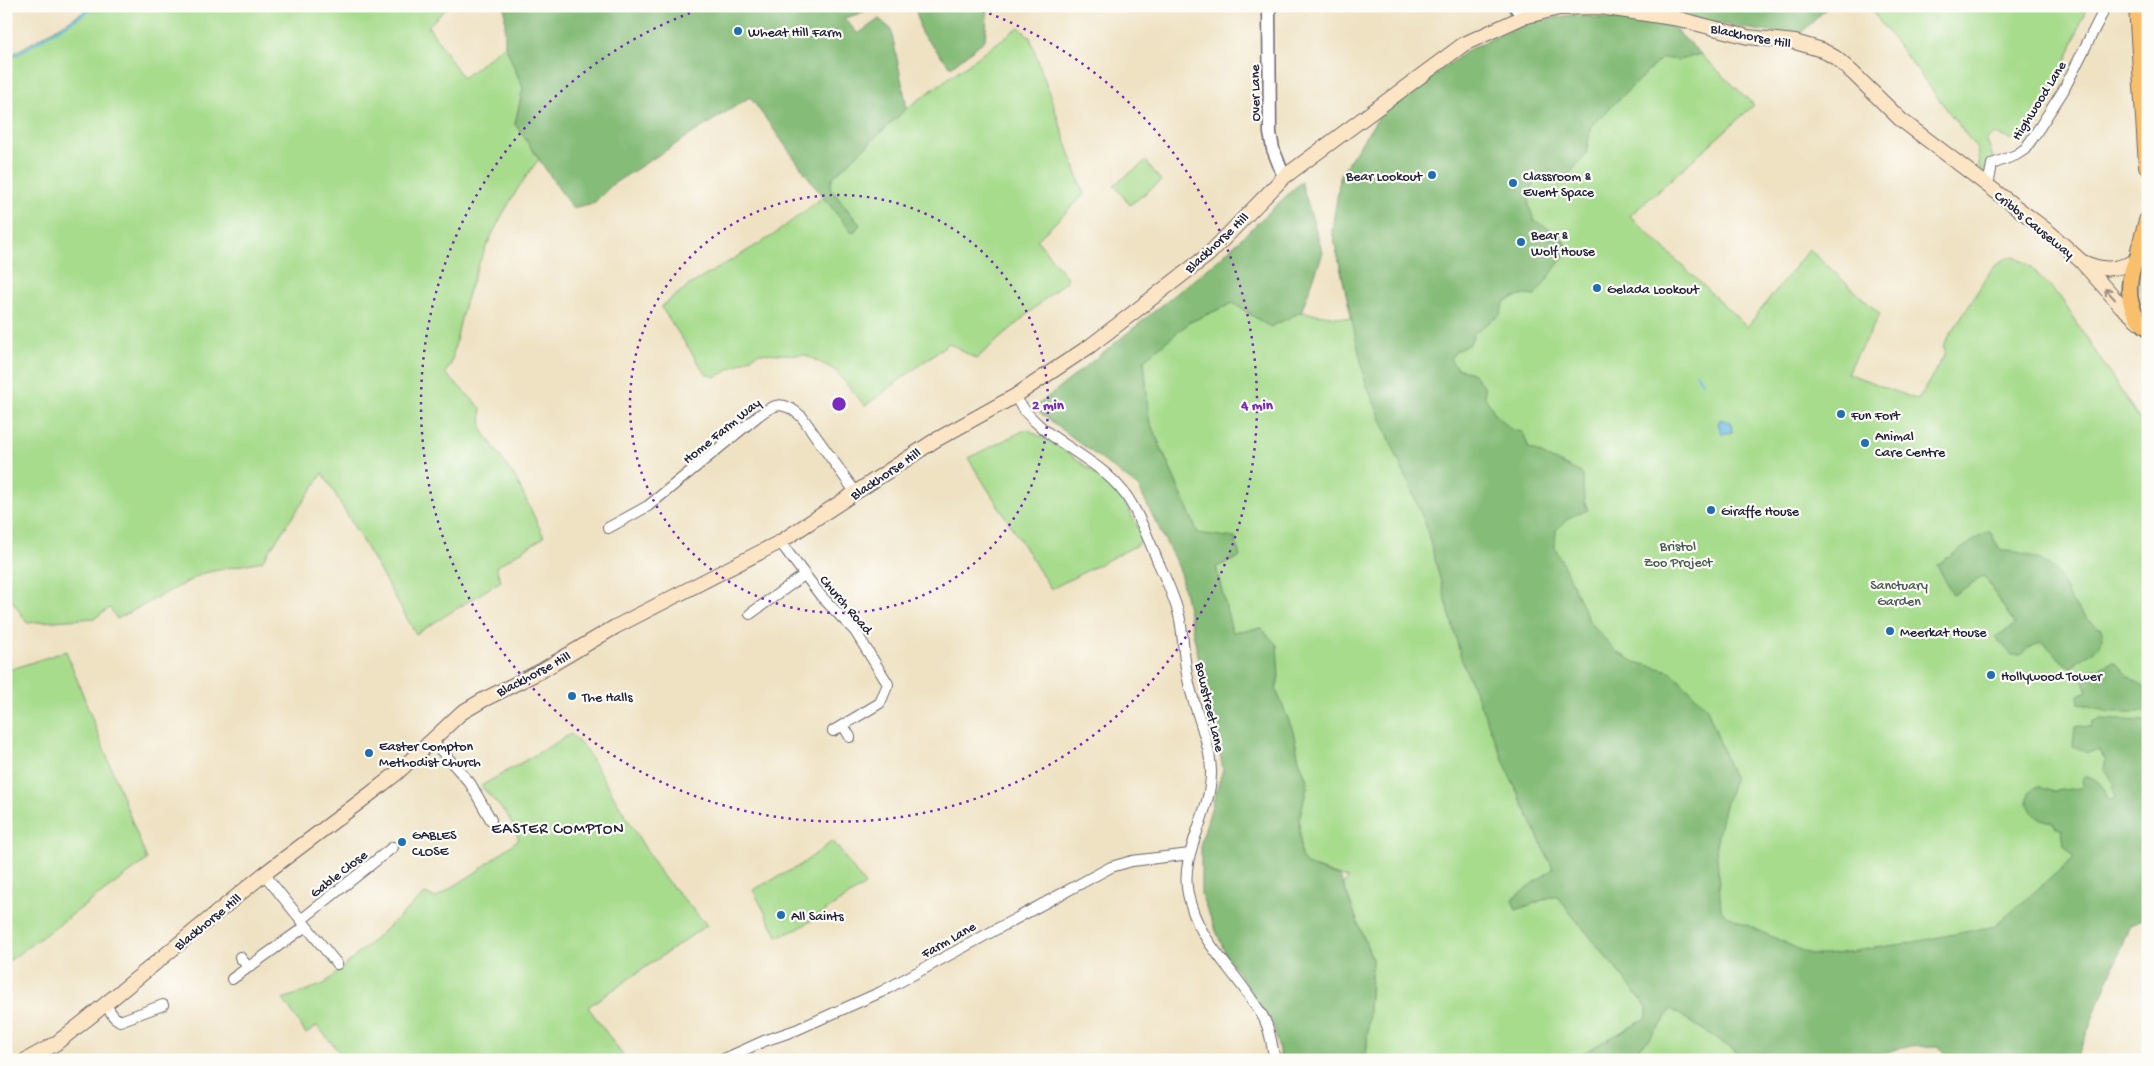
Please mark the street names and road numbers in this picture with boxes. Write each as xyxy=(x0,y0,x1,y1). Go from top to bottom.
street label: Blackhorse Hill xyxy=(1708,21,1792,54)
street label: Highwood Lane xyxy=(2009,58,2072,144)
street label: Over Lane xyxy=(1247,64,1265,122)
street label: Cribbs Causeway xyxy=(1990,188,2077,264)
street label: Blackhorse Hill xyxy=(1181,210,1253,279)
street label: Home Farm Way xyxy=(680,395,765,469)
street label: Blackhorse Hill xyxy=(847,445,925,506)
street label: Church Road xyxy=(815,573,877,640)
street label: Blackhorse Hill xyxy=(493,649,574,702)
street label: Bowstreet Lane xyxy=(1190,660,1227,755)
street label: Gable Close xyxy=(308,847,372,903)
street label: Blackhorse Hill xyxy=(171,891,246,956)
street label: Farm Lane xyxy=(918,918,980,964)

